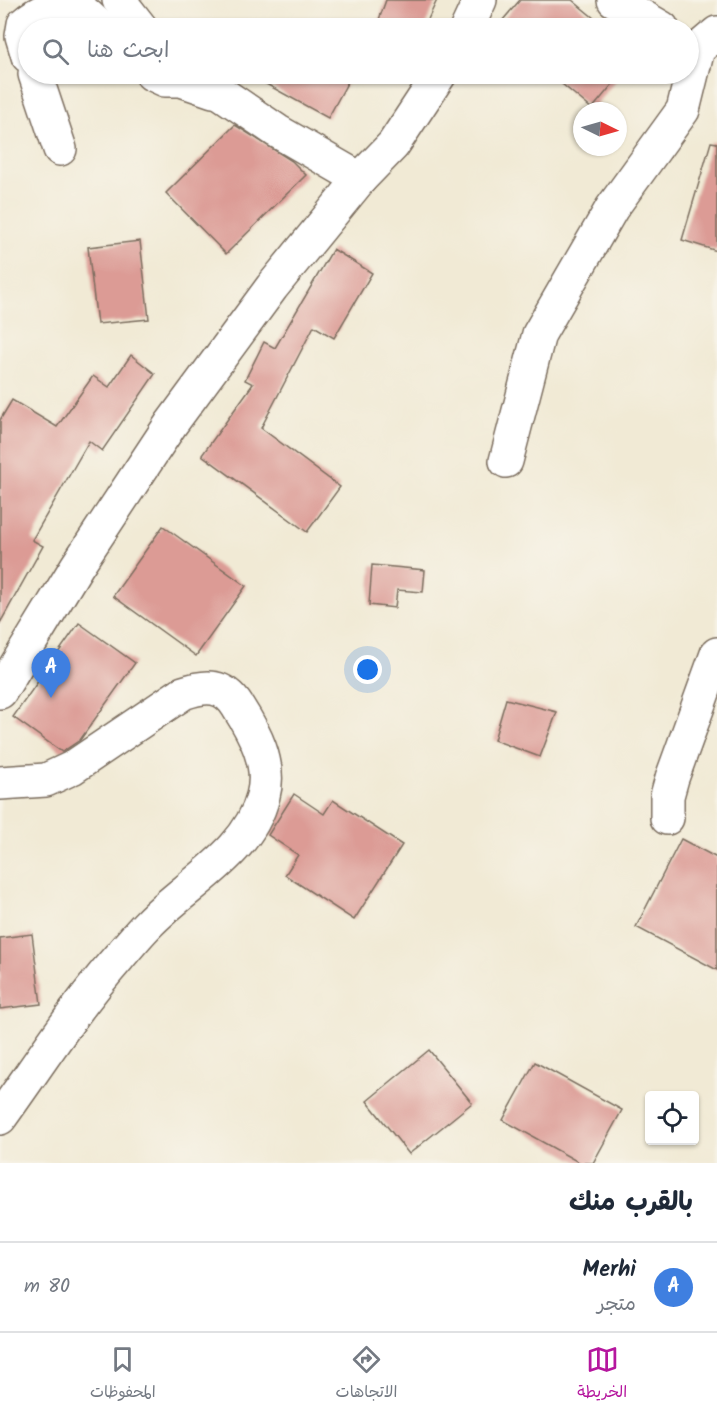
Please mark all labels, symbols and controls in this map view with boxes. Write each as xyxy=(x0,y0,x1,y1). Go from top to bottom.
search box xyxy=(18,18,699,84)
text: ابحث هنا xyxy=(87,34,169,69)
icon: search xyxy=(39,35,72,68)
north arrow xyxy=(573,102,627,156)
pin: A xyxy=(32,648,70,698)
your location xyxy=(353,655,382,684)
map controls xyxy=(645,1091,699,1145)
button: locate xyxy=(645,1091,699,1145)
text: بالقرب منك xyxy=(569,1182,693,1224)
text: Merhi xyxy=(583,1253,636,1288)
text: 80 m xyxy=(24,1271,70,1303)
text: A xyxy=(667,1271,680,1303)
text: متجر xyxy=(597,1289,636,1321)
tab: المحفوظات xyxy=(90,1343,156,1406)
tab: الاتجاهات xyxy=(336,1343,397,1406)
tab: الخريطة xyxy=(577,1343,627,1406)

